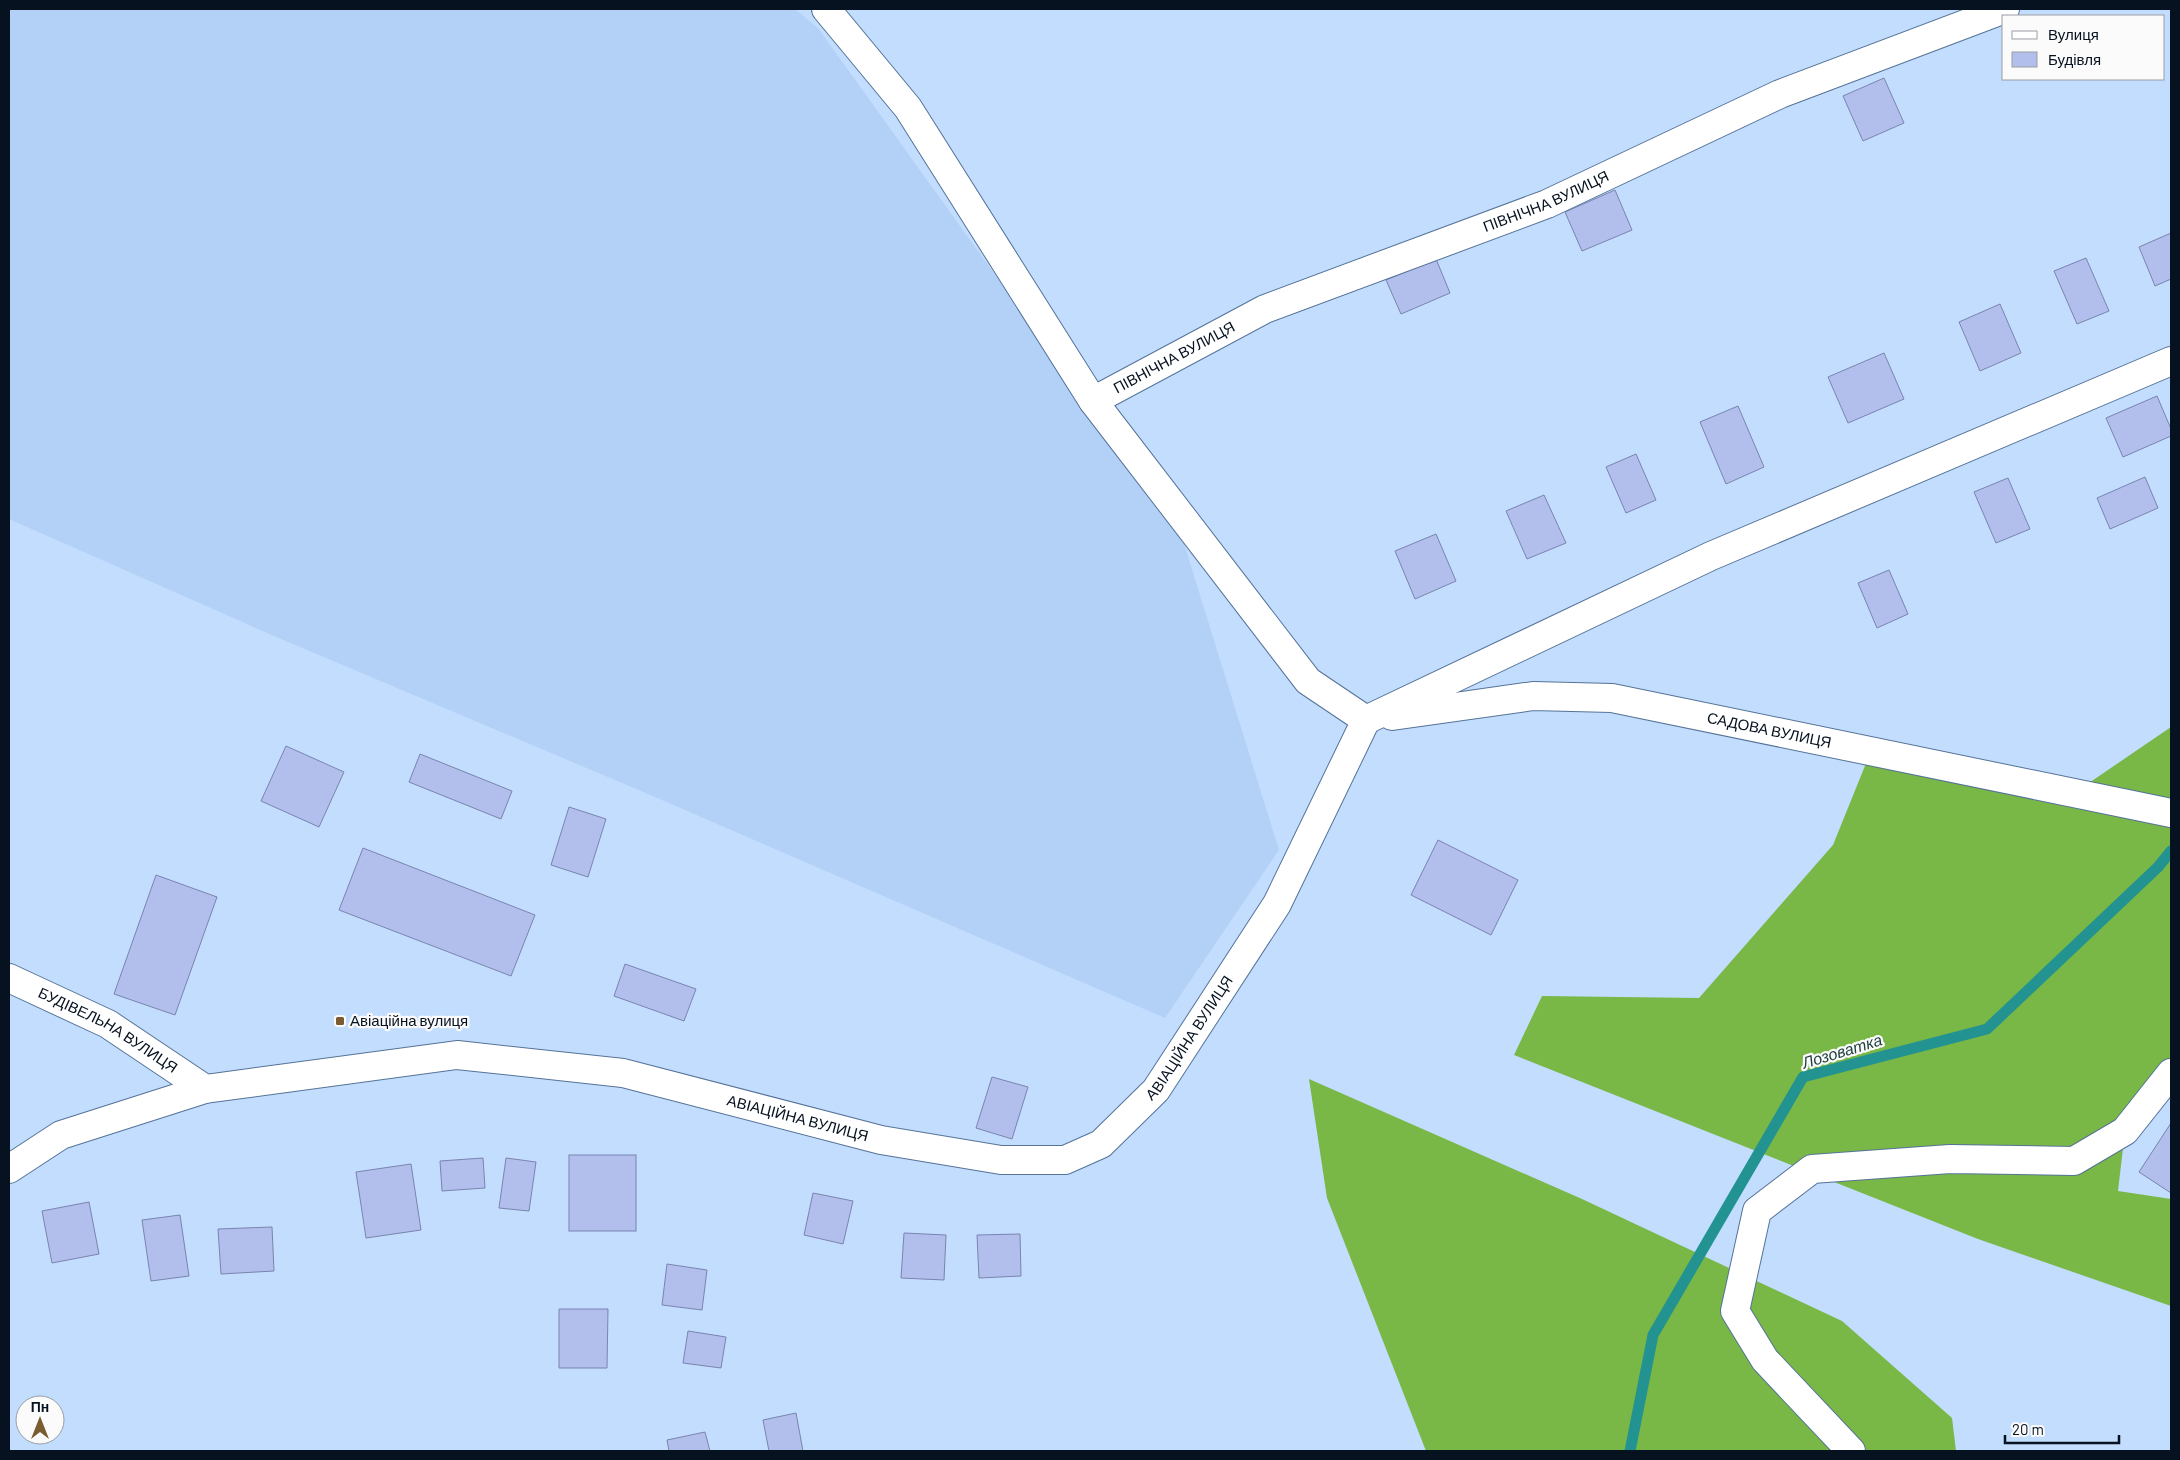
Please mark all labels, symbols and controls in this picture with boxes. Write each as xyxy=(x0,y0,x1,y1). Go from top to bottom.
legend xyxy=(2002,15,2165,80)
text: Вулиця xyxy=(2048,25,2099,43)
text: Будівля xyxy=(2048,50,2101,68)
street label: ПІВНІЧНА ВУЛИЦЯ xyxy=(1480,166,1611,235)
street label: ПІВНІЧНА ВУЛИЦЯ xyxy=(1110,317,1237,396)
street label: САДОВА ВУЛИЦЯ xyxy=(1706,708,1833,751)
street label: АВІАЦІЙНА ВУЛИЦЯ xyxy=(1141,972,1236,1103)
street label: БУДІВЕЛЬНА ВУЛИЦЯ xyxy=(36,983,181,1076)
place label: Авіаційна вулиця xyxy=(350,1011,468,1029)
marker: Авіаційна вулиця xyxy=(334,1015,346,1027)
water label: Лозоватка xyxy=(1799,1029,1884,1072)
street label: АВІАЦІЙНА ВУЛИЦЯ xyxy=(725,1090,870,1144)
north arrow xyxy=(15,1395,65,1445)
text: Пн xyxy=(31,1398,49,1415)
scale bar xyxy=(2005,1412,2119,1444)
text: 20 m xyxy=(2012,1420,2044,1438)

